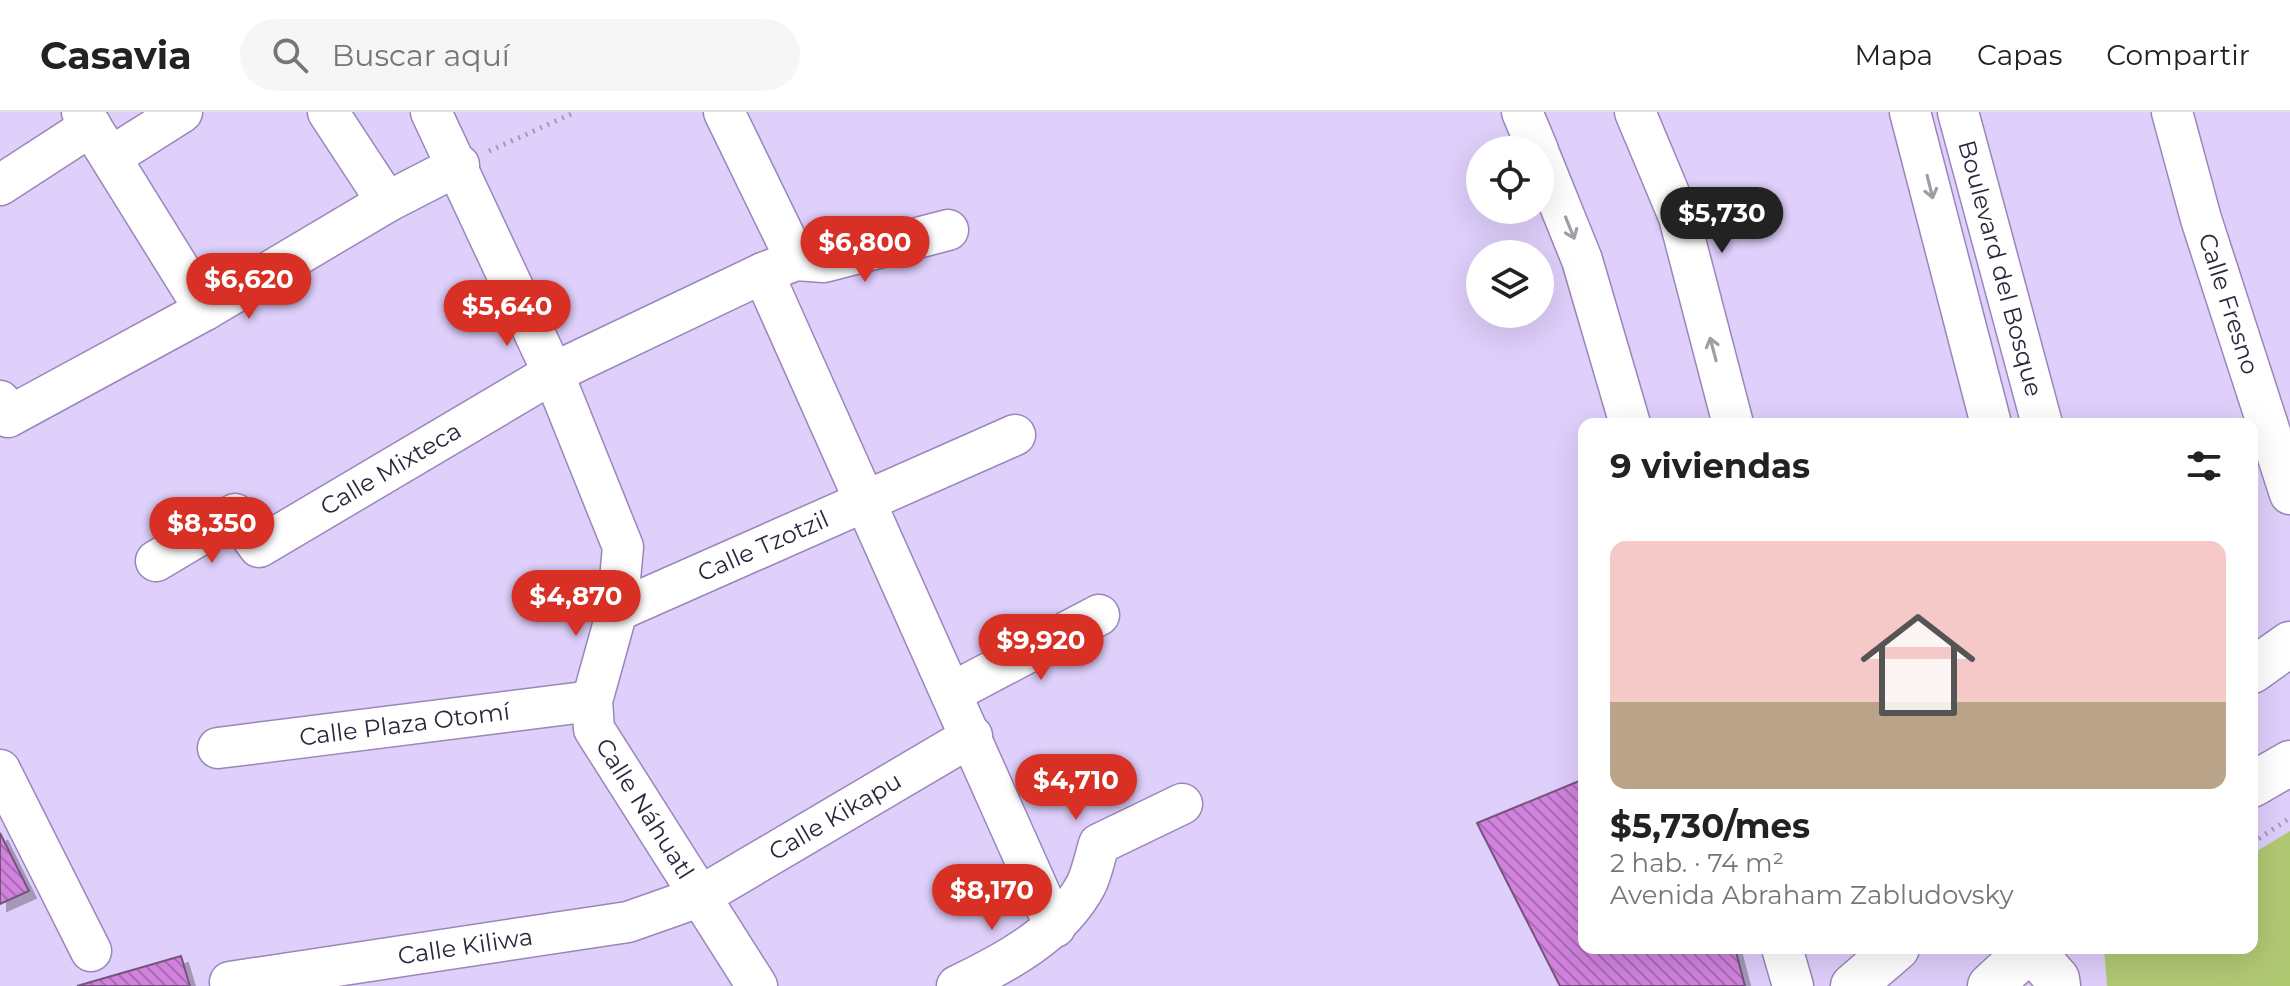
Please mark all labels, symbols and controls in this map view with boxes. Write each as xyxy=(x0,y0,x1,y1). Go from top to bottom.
search box xyxy=(240,19,800,91)
text: Casavia xyxy=(40,32,192,79)
icon: search xyxy=(268,33,312,77)
text: Buscar aquí xyxy=(332,37,510,74)
text: Mapa xyxy=(1854,38,1933,72)
text: Capas xyxy=(1977,38,2062,72)
text: Compartir xyxy=(2106,38,2250,72)
map controls xyxy=(1466,136,1554,328)
button: locate xyxy=(1466,136,1554,224)
street label: Boulevard del Bosque xyxy=(1952,137,2049,400)
one-way arrow xyxy=(1924,174,1939,200)
pin: $5,730 xyxy=(1657,187,1787,255)
text: $5,730 xyxy=(1678,197,1766,229)
one-way arrow xyxy=(1563,215,1578,240)
pin: $6,800 xyxy=(800,216,930,284)
text: $6,800 xyxy=(819,226,911,258)
street label: Calle Fresno xyxy=(2193,229,2265,378)
button: layers xyxy=(1466,240,1554,328)
pin: $6,620 xyxy=(184,253,314,321)
text: $6,620 xyxy=(204,263,294,295)
pin: $5,640 xyxy=(442,280,572,348)
text: $5,640 xyxy=(462,290,552,322)
one-way arrow xyxy=(1704,336,1719,362)
street label: Calle Mixteca xyxy=(315,416,466,521)
icon: filters xyxy=(2182,444,2226,488)
text: 9 viviendas xyxy=(1610,445,1810,487)
pin: $8,350 xyxy=(147,497,277,565)
street label: Calle Tzotzil xyxy=(693,504,833,587)
text: $8,350 xyxy=(167,507,257,539)
pin: $4,870 xyxy=(511,570,641,638)
text: $4,870 xyxy=(530,580,622,612)
icon: home xyxy=(1846,593,1990,737)
pin: $9,920 xyxy=(976,614,1106,682)
text: $9,920 xyxy=(997,624,1085,656)
street label: Calle Plaza Otomí xyxy=(298,696,513,752)
street label: Calle Náhuatl xyxy=(590,733,700,884)
pin: $4,710 xyxy=(1011,754,1141,822)
text: $4,710 xyxy=(1033,764,1119,796)
street label: Calle Kikapu xyxy=(763,766,907,867)
text: $5,730/mes xyxy=(1610,805,1810,847)
text: 2 hab. · 74 m² xyxy=(1610,847,1784,879)
pin: $8,170 xyxy=(927,864,1057,932)
text: $8,170 xyxy=(950,874,1034,906)
text: Avenida Abraham Zabludovsky xyxy=(1610,879,2014,911)
street label: Calle Kiliwa xyxy=(396,922,535,971)

